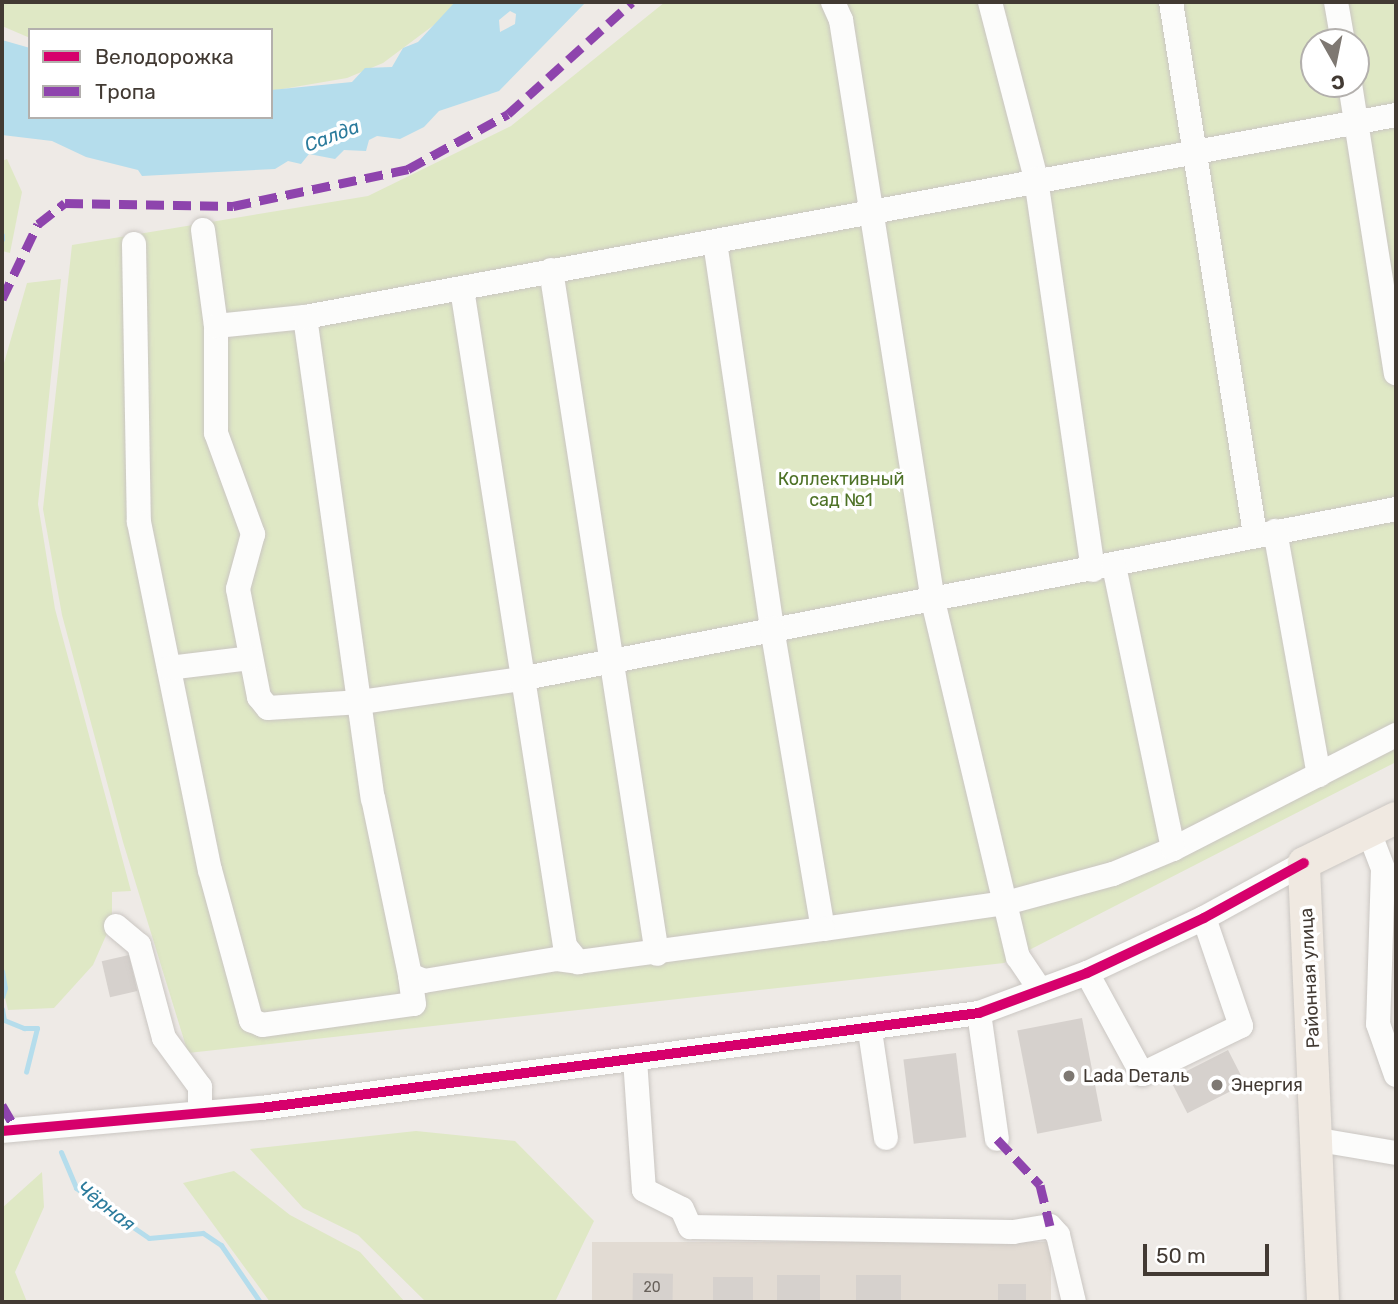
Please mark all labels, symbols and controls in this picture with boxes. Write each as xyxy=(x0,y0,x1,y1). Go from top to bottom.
legend xyxy=(28,28,273,119)
north arrow xyxy=(1300,28,1370,98)
text: Велодорожка xyxy=(95,44,234,69)
text: С xyxy=(1330,70,1346,95)
text: Тропа xyxy=(95,79,156,104)
water label: Салда xyxy=(301,115,363,157)
park label: Коллективный сад №1 xyxy=(778,469,904,512)
street label: Районная улица xyxy=(1296,907,1324,1049)
place label: Lada Dеталь xyxy=(1083,1065,1189,1087)
marker: Lada Dеталь xyxy=(1061,1068,1077,1084)
place label: Энергия xyxy=(1231,1074,1303,1096)
marker: Энергия xyxy=(1209,1077,1225,1093)
water label: Чёрная xyxy=(72,1176,140,1236)
scale bar xyxy=(1146,1230,1272,1274)
text: 50 m xyxy=(1156,1243,1206,1268)
house number: 20 xyxy=(643,1280,661,1296)

